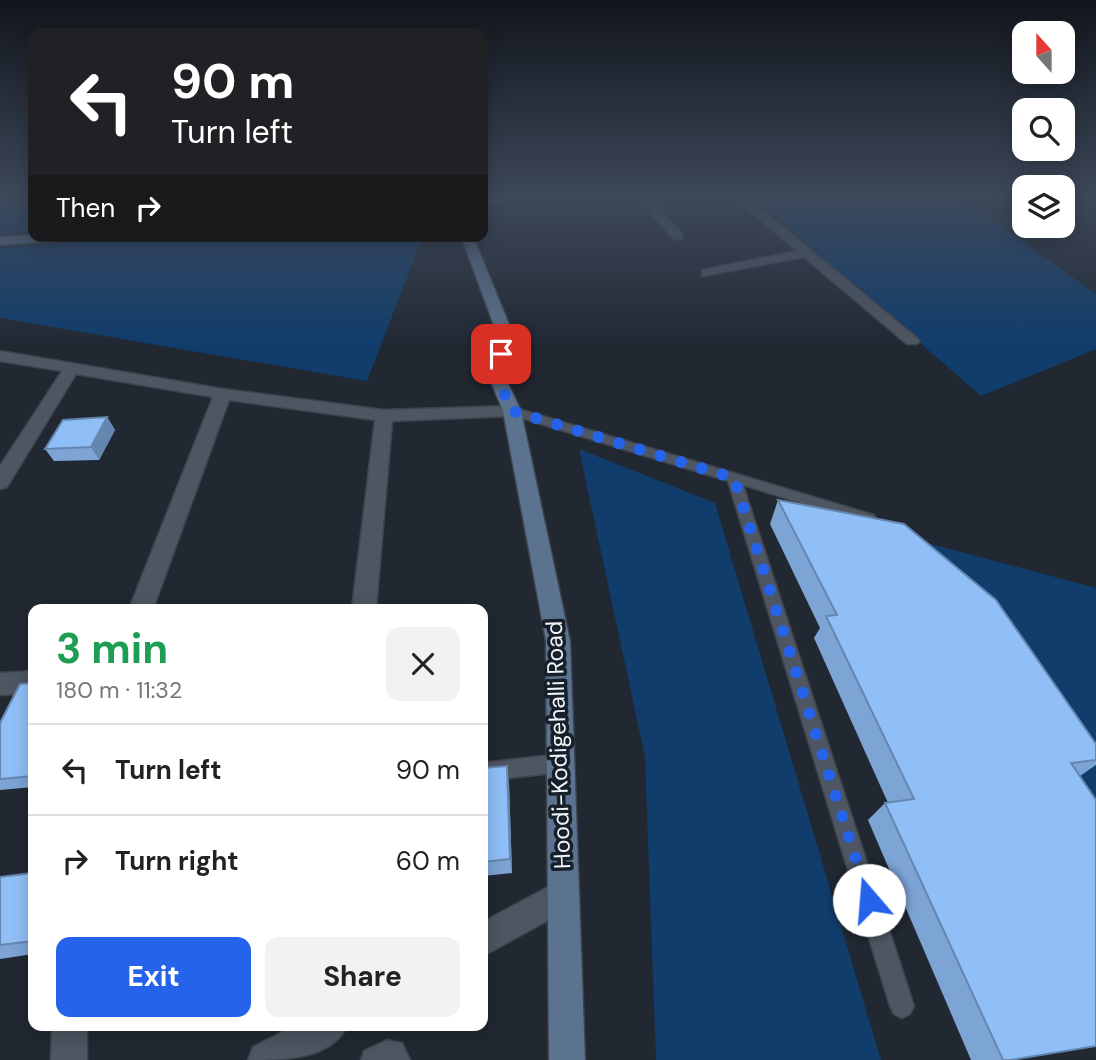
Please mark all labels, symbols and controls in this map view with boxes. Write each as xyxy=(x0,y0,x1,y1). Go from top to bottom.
north arrow xyxy=(1012,21,1074,84)
map controls xyxy=(1012,21,1075,238)
text: 90 m xyxy=(171,49,294,113)
icon: left xyxy=(56,56,147,147)
button: search xyxy=(1012,98,1075,161)
text: Turn left xyxy=(171,111,293,153)
button: layers xyxy=(1012,175,1075,238)
icon: right xyxy=(129,189,167,227)
text: Then xyxy=(56,191,115,225)
pin xyxy=(471,324,531,384)
icon: arrive xyxy=(482,335,520,373)
street label: Hoodi-Kodigehalli Road xyxy=(539,620,577,870)
text: 3 min xyxy=(56,621,168,676)
button: close xyxy=(386,627,460,701)
text: 180 m · 11:32 xyxy=(56,675,182,705)
icon: left xyxy=(56,751,94,789)
text: Turn left xyxy=(115,753,222,787)
text: 90 m xyxy=(396,753,460,787)
icon: right xyxy=(56,842,94,880)
text: Turn right xyxy=(115,844,239,878)
text: 60 m xyxy=(396,844,460,878)
position arrow xyxy=(832,863,906,937)
button: Exit xyxy=(56,937,251,1017)
button: Share xyxy=(265,937,460,1017)

